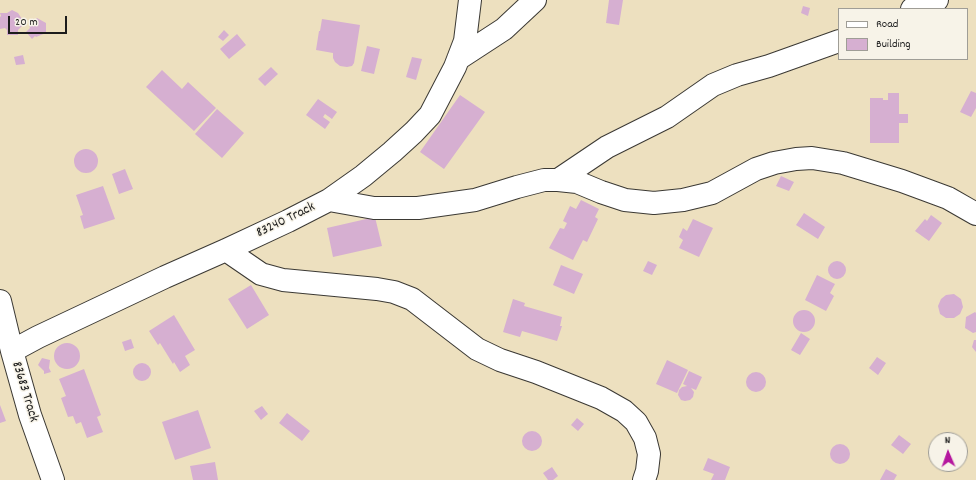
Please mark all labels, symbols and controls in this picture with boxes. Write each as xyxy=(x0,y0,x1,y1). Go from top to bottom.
scale bar xyxy=(10,8,69,34)
legend xyxy=(838,8,968,60)
text: 20 m xyxy=(15,14,38,31)
text: Road xyxy=(876,16,898,33)
text: Building xyxy=(876,36,911,53)
street label: 83240 Track xyxy=(254,200,318,242)
street label: 83683 Track xyxy=(7,360,41,424)
north arrow xyxy=(928,432,968,472)
text: N xyxy=(945,433,951,449)

